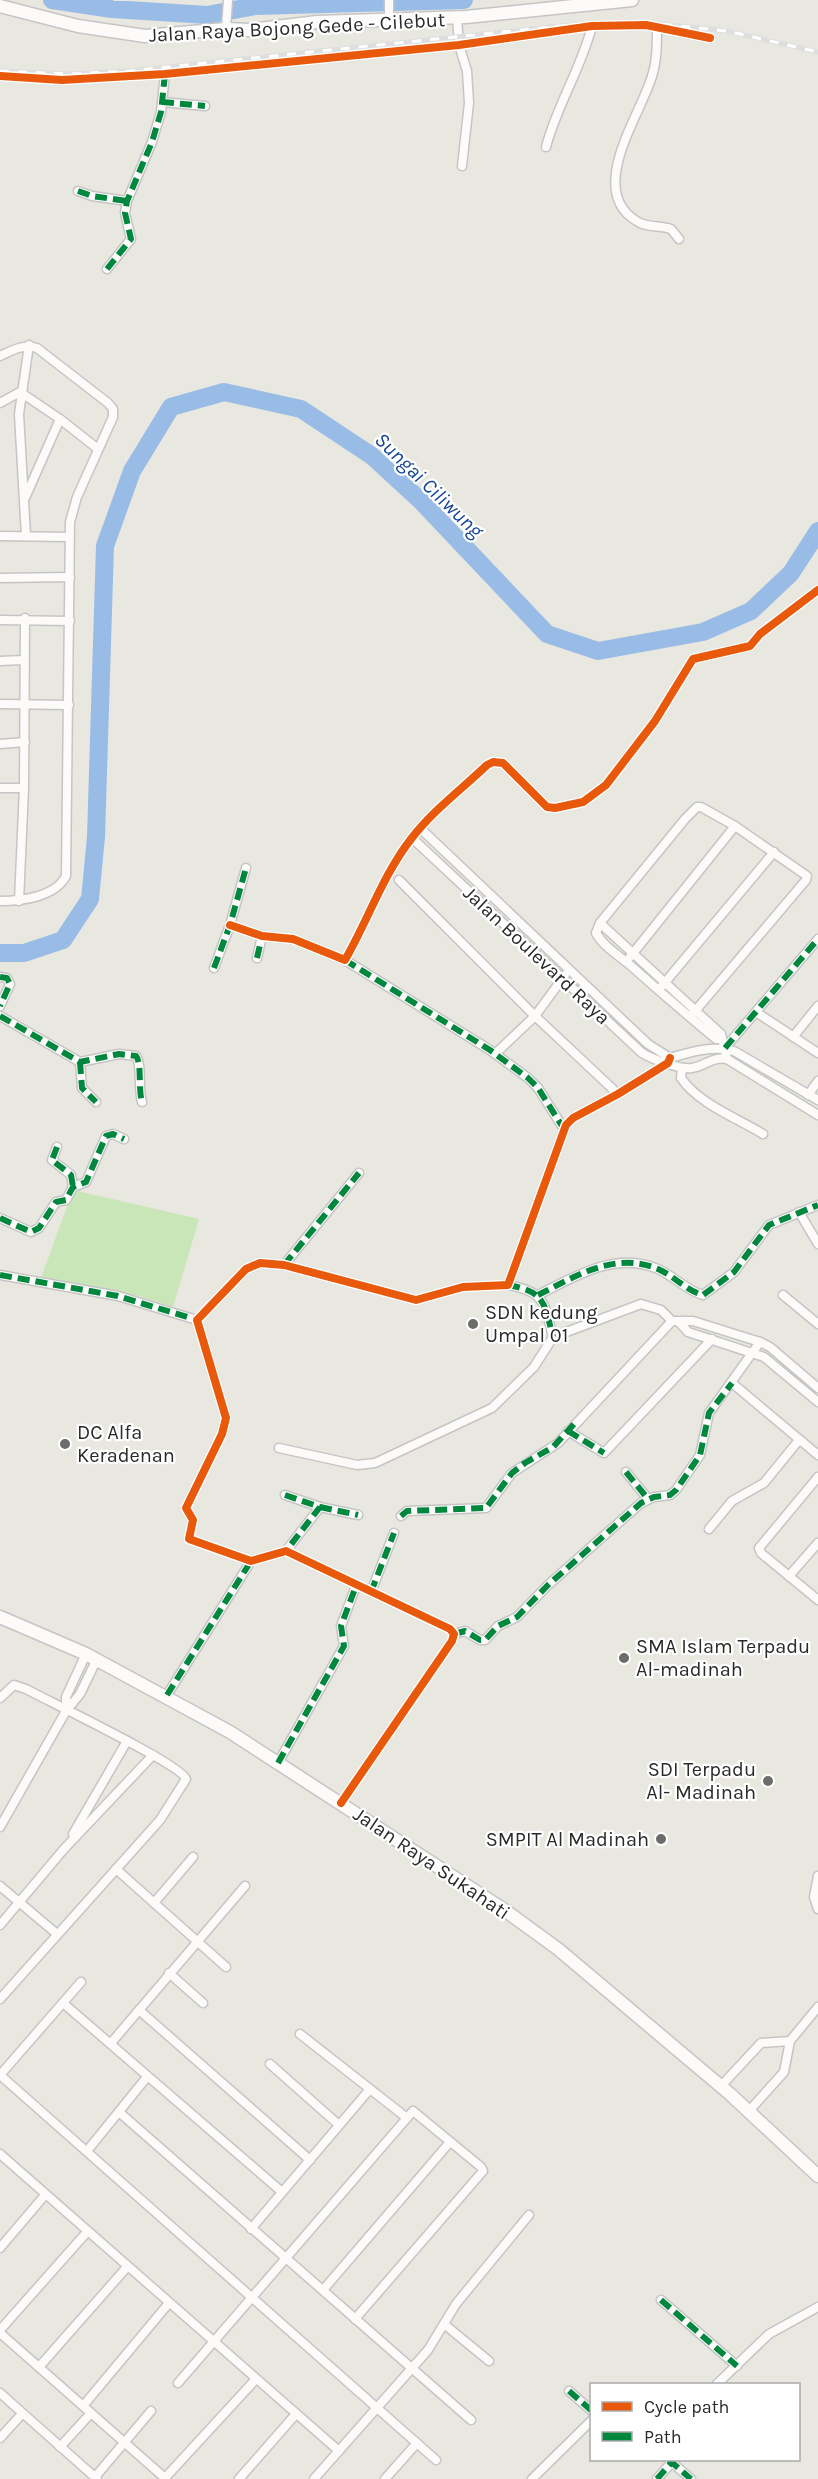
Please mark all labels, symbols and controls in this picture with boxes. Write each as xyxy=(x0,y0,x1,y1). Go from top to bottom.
street label: Jalan Raya Bojong Gede - Cilebut xyxy=(148,8,446,47)
water label: Sungai Ciliwung xyxy=(370,427,489,544)
street label: Jalan Boulevard Raya xyxy=(458,881,615,1029)
place label: SDN kedung Umpal 01 xyxy=(485,1301,598,1347)
marker: SDN kedung Umpal 01 xyxy=(466,1317,480,1331)
place label: DC Alfa Keradenan xyxy=(77,1421,175,1467)
marker: DC Alfa Keradenan xyxy=(58,1437,72,1451)
place label: SMA Islam Terpadu Al-madinah xyxy=(636,1635,810,1681)
marker: SMA Islam Terpadu Al-madinah xyxy=(617,1651,631,1665)
place label: SDI Terpadu Al- Madinah xyxy=(646,1758,756,1804)
marker: SDI Terpadu Al- Madinah xyxy=(761,1774,775,1788)
street label: Jalan Raya Sukahati xyxy=(349,1802,514,1924)
place label: SMPIT Al Madinah xyxy=(486,1828,649,1851)
marker: SMPIT Al Madinah xyxy=(654,1832,668,1846)
legend xyxy=(590,2383,800,2461)
text: Cycle path xyxy=(644,2396,729,2418)
text: Path xyxy=(644,2426,682,2448)

